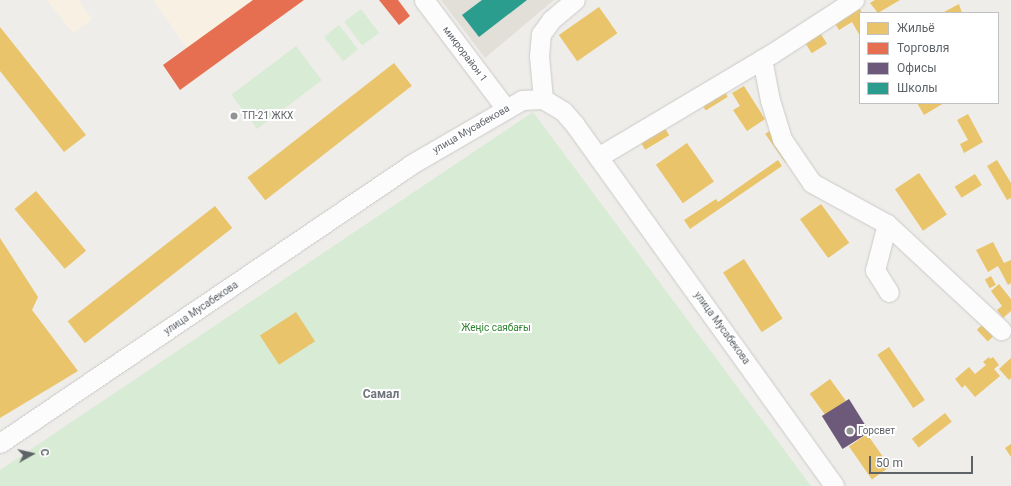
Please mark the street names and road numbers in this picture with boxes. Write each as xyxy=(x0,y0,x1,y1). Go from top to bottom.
street label: микрорайон 1 xyxy=(440,24,490,84)
street label: улица Мусабекова xyxy=(430,102,512,156)
street label: улица Мусабекова xyxy=(162,279,240,337)
street label: улица Мусабекова xyxy=(692,289,752,367)

